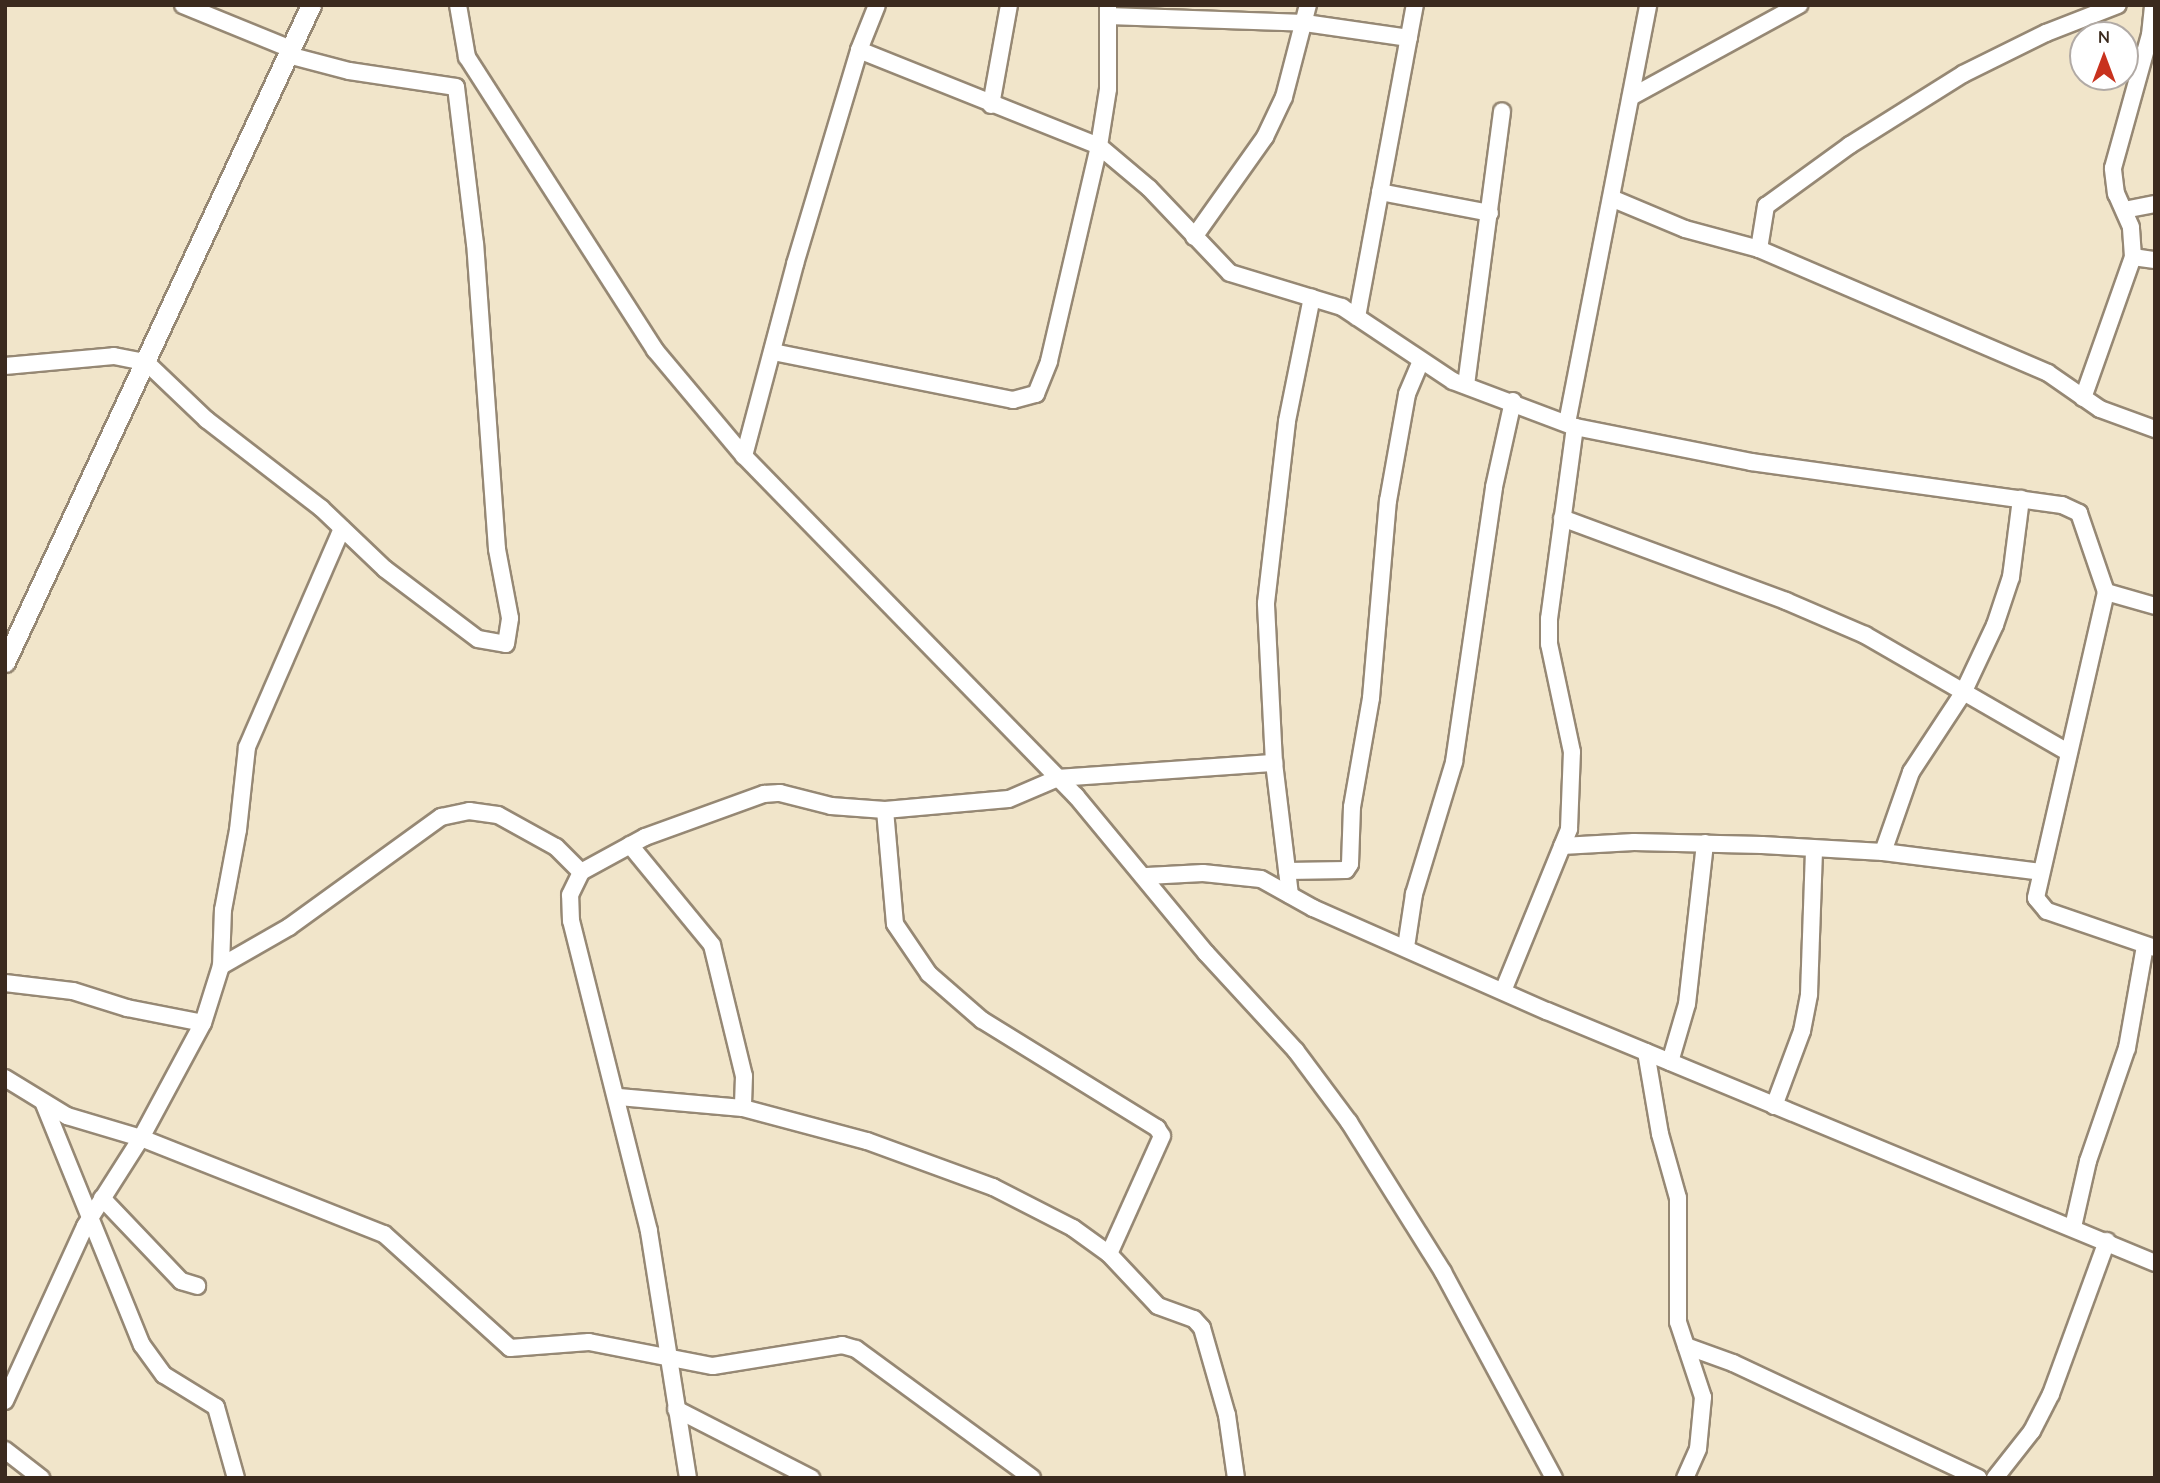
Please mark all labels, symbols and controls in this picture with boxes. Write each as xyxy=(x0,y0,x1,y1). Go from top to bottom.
north arrow xyxy=(2069,21,2139,91)
text: N xyxy=(2098,26,2110,48)

